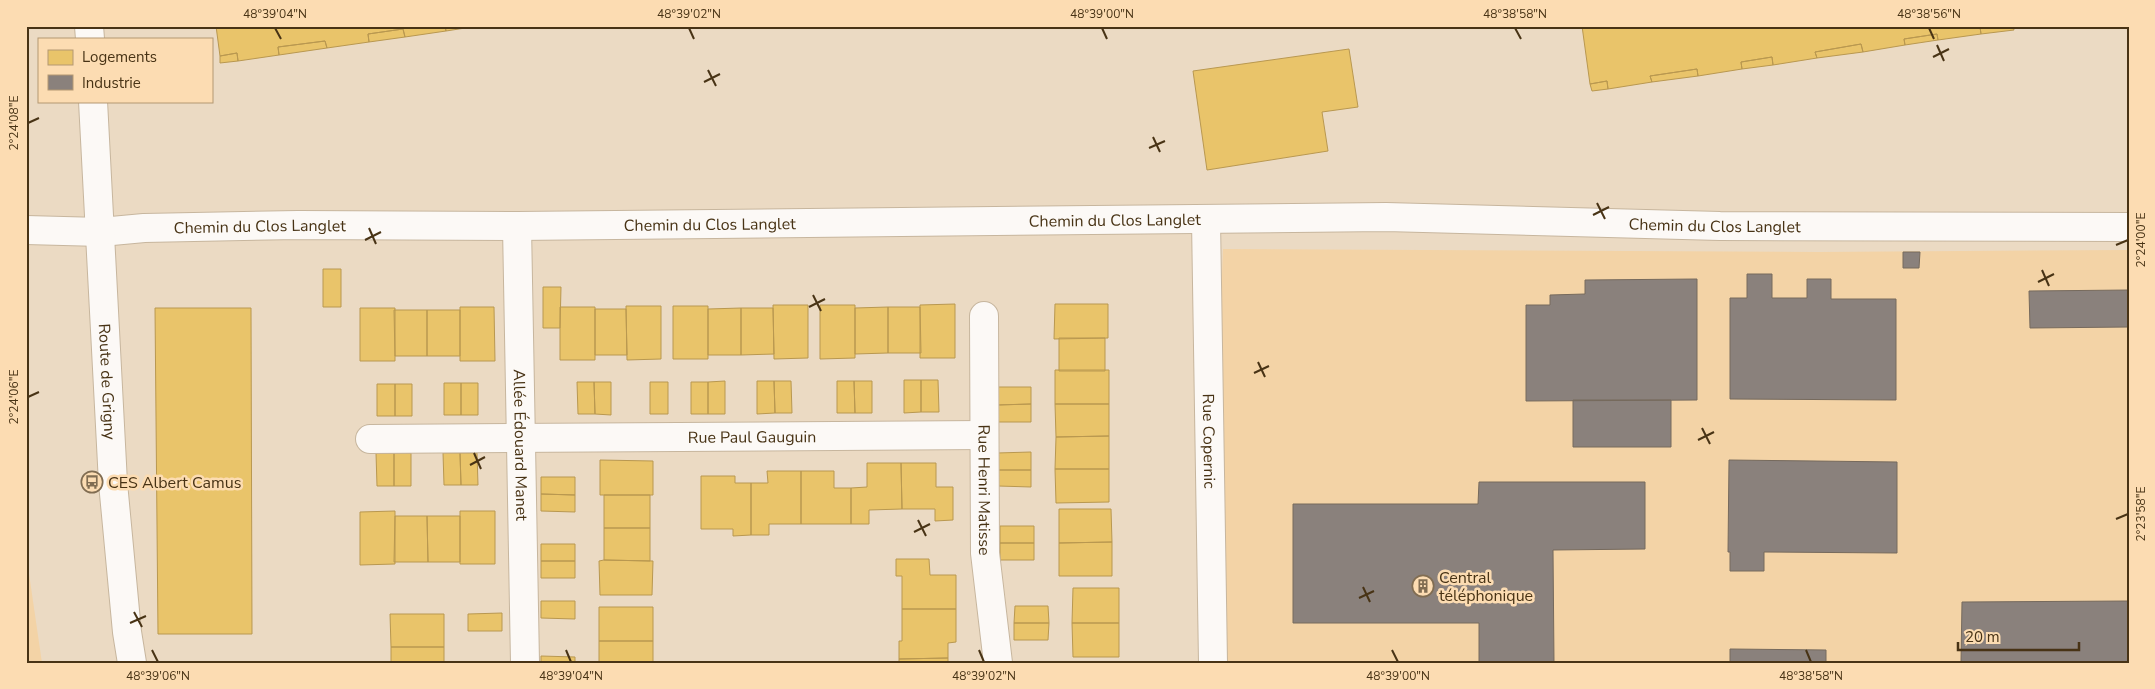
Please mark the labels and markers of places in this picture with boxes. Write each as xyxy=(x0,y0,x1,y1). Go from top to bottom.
bus stop icon: CES Albert Camus xyxy=(80,470,104,494)
place label: CES Albert Camus xyxy=(108,472,241,494)
place label: Central téléphonique xyxy=(1439,567,1533,607)
building icon: Central téléphonique xyxy=(1411,574,1435,598)

